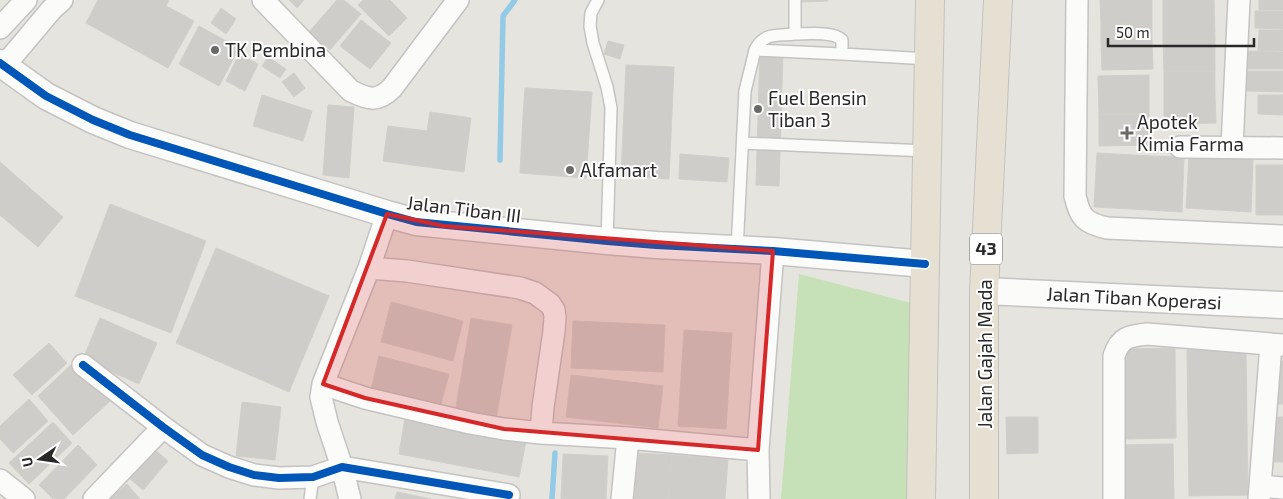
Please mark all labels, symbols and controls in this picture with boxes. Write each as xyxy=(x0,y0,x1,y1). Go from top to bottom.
scale bar xyxy=(1108,15,1254,47)
text: 50 m xyxy=(1116,23,1150,41)
place label: TK Pembina xyxy=(225,38,326,61)
marker: TK Pembina xyxy=(209,44,221,56)
place label: Fuel Bensin Tiban 3 xyxy=(768,86,867,131)
marker: Fuel Bensin Tiban 3 xyxy=(752,103,764,115)
place label: Apotek Kimia Farma xyxy=(1137,110,1244,155)
marker: Apotek Kimia Farma xyxy=(1121,127,1133,139)
place label: Alfamart xyxy=(580,158,657,181)
marker: Alfamart xyxy=(564,164,576,176)
street label: Jalan Tiban III xyxy=(406,190,523,227)
road number: 43 xyxy=(970,233,1002,264)
street label: Jalan Gajah Mada xyxy=(973,279,996,429)
street label: Jalan Tiban Koperasi xyxy=(1046,281,1222,314)
north arrow xyxy=(15,434,65,484)
text: U xyxy=(17,455,36,469)

